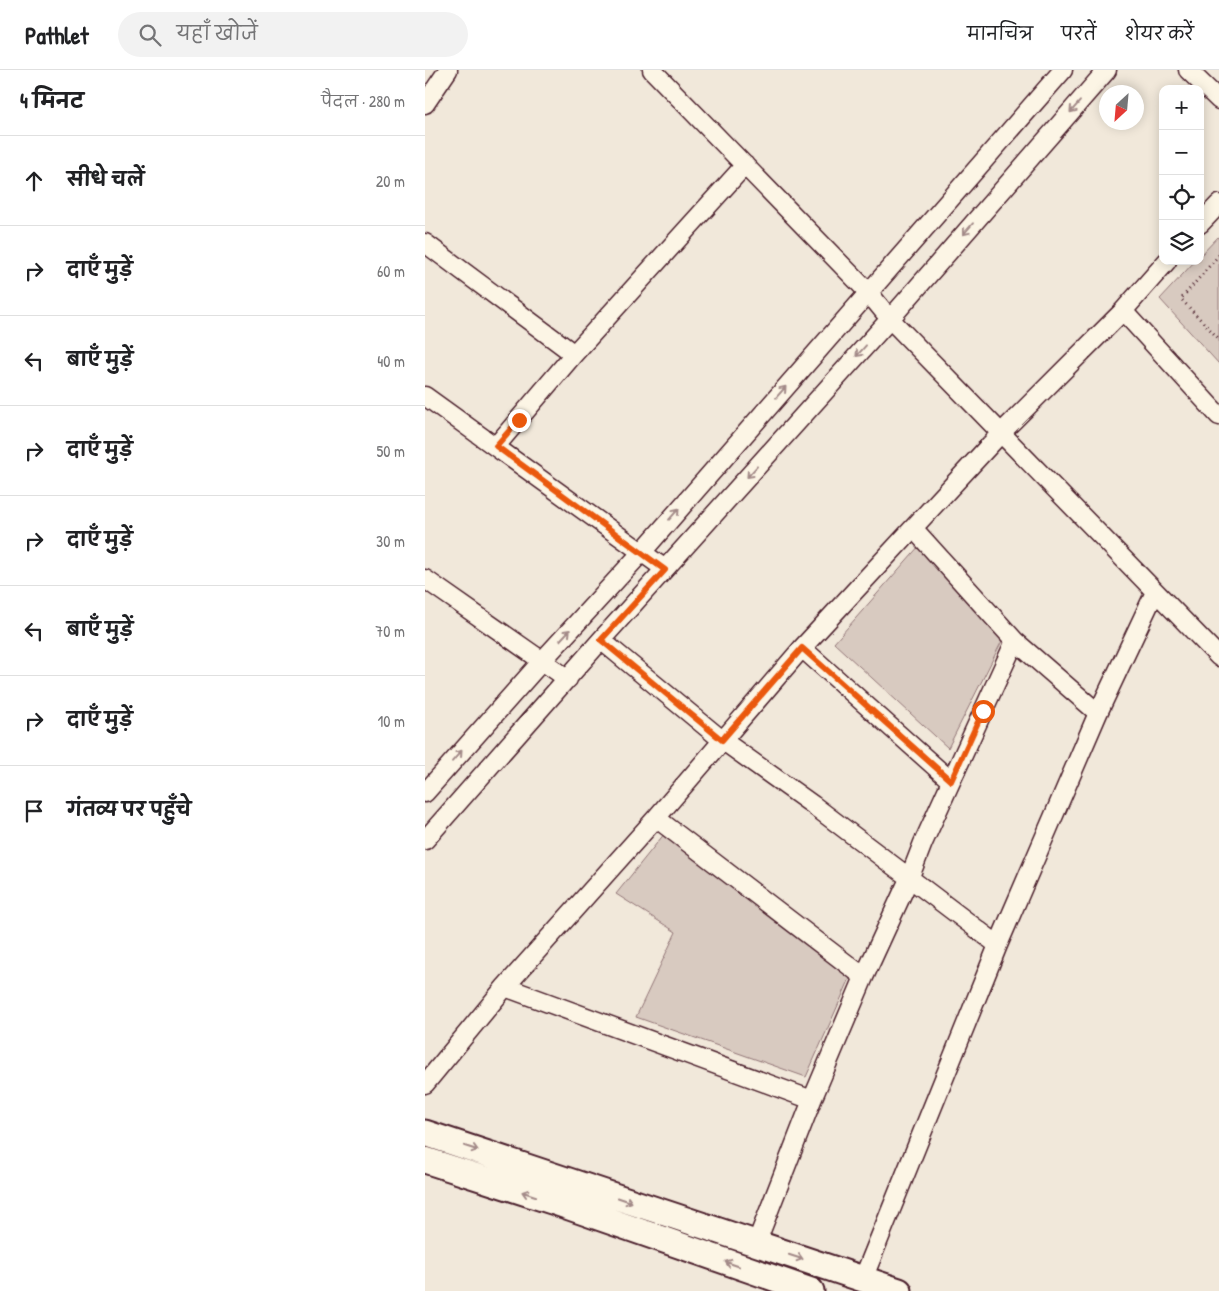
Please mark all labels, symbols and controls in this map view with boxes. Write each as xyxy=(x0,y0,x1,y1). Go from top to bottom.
search box xyxy=(118,12,468,57)
text: Pathlet xyxy=(25,19,88,51)
text: यहाँ खोजें xyxy=(176,20,258,46)
icon: search xyxy=(136,21,164,49)
text: मानचित्र xyxy=(967,21,1033,46)
text: परतें xyxy=(1061,21,1096,46)
text: शेयर करें xyxy=(1124,21,1194,46)
north arrow xyxy=(1099,85,1144,130)
map controls xyxy=(1159,85,1204,265)
button: + xyxy=(1159,85,1204,130)
text: 4 मिनट xyxy=(20,86,84,115)
text: पैदल · 280 m xyxy=(321,90,405,112)
one-way arrow xyxy=(1069,100,1081,113)
button: − xyxy=(1159,130,1204,175)
text: सीधे चलें xyxy=(67,166,144,192)
icon: ahead xyxy=(20,167,48,195)
text: 20 m xyxy=(376,170,405,192)
button: locate xyxy=(1159,175,1204,220)
button: layers xyxy=(1159,220,1204,265)
one-way arrow xyxy=(962,223,974,236)
text: दाएँ मुड़ें xyxy=(67,256,133,282)
icon: right xyxy=(20,257,48,285)
text: 60 m xyxy=(377,260,405,282)
one-way arrow xyxy=(855,345,867,358)
text: बाएँ मुड़ें xyxy=(67,346,133,372)
icon: left xyxy=(20,347,48,375)
text: 40 m xyxy=(377,350,405,372)
one-way arrow xyxy=(775,386,786,399)
route end xyxy=(508,409,531,432)
text: दाएँ मुड़ें xyxy=(67,436,133,462)
icon: right xyxy=(20,437,48,465)
text: 50 m xyxy=(377,440,405,462)
one-way arrow xyxy=(746,466,758,479)
one-way arrow xyxy=(668,508,680,521)
text: दाएँ मुड़ें xyxy=(67,526,133,552)
icon: right xyxy=(20,527,48,555)
text: 30 m xyxy=(376,530,405,552)
text: बाएँ मुड़ें xyxy=(67,616,133,642)
icon: left xyxy=(20,617,48,645)
text: 70 m xyxy=(375,620,405,642)
one-way arrow xyxy=(559,629,571,641)
route start xyxy=(972,700,995,723)
text: दाएँ मुड़ें xyxy=(67,706,133,732)
icon: right xyxy=(20,707,48,735)
text: 10 m xyxy=(377,710,405,732)
one-way arrow xyxy=(451,750,463,763)
text: गंतव्य पर पहुँचे xyxy=(67,796,191,822)
icon: arrive xyxy=(20,797,48,825)
one-way arrow xyxy=(463,1144,479,1153)
one-way arrow xyxy=(522,1189,537,1198)
one-way arrow xyxy=(617,1196,633,1205)
one-way arrow xyxy=(788,1253,803,1262)
one-way arrow xyxy=(725,1258,741,1268)

